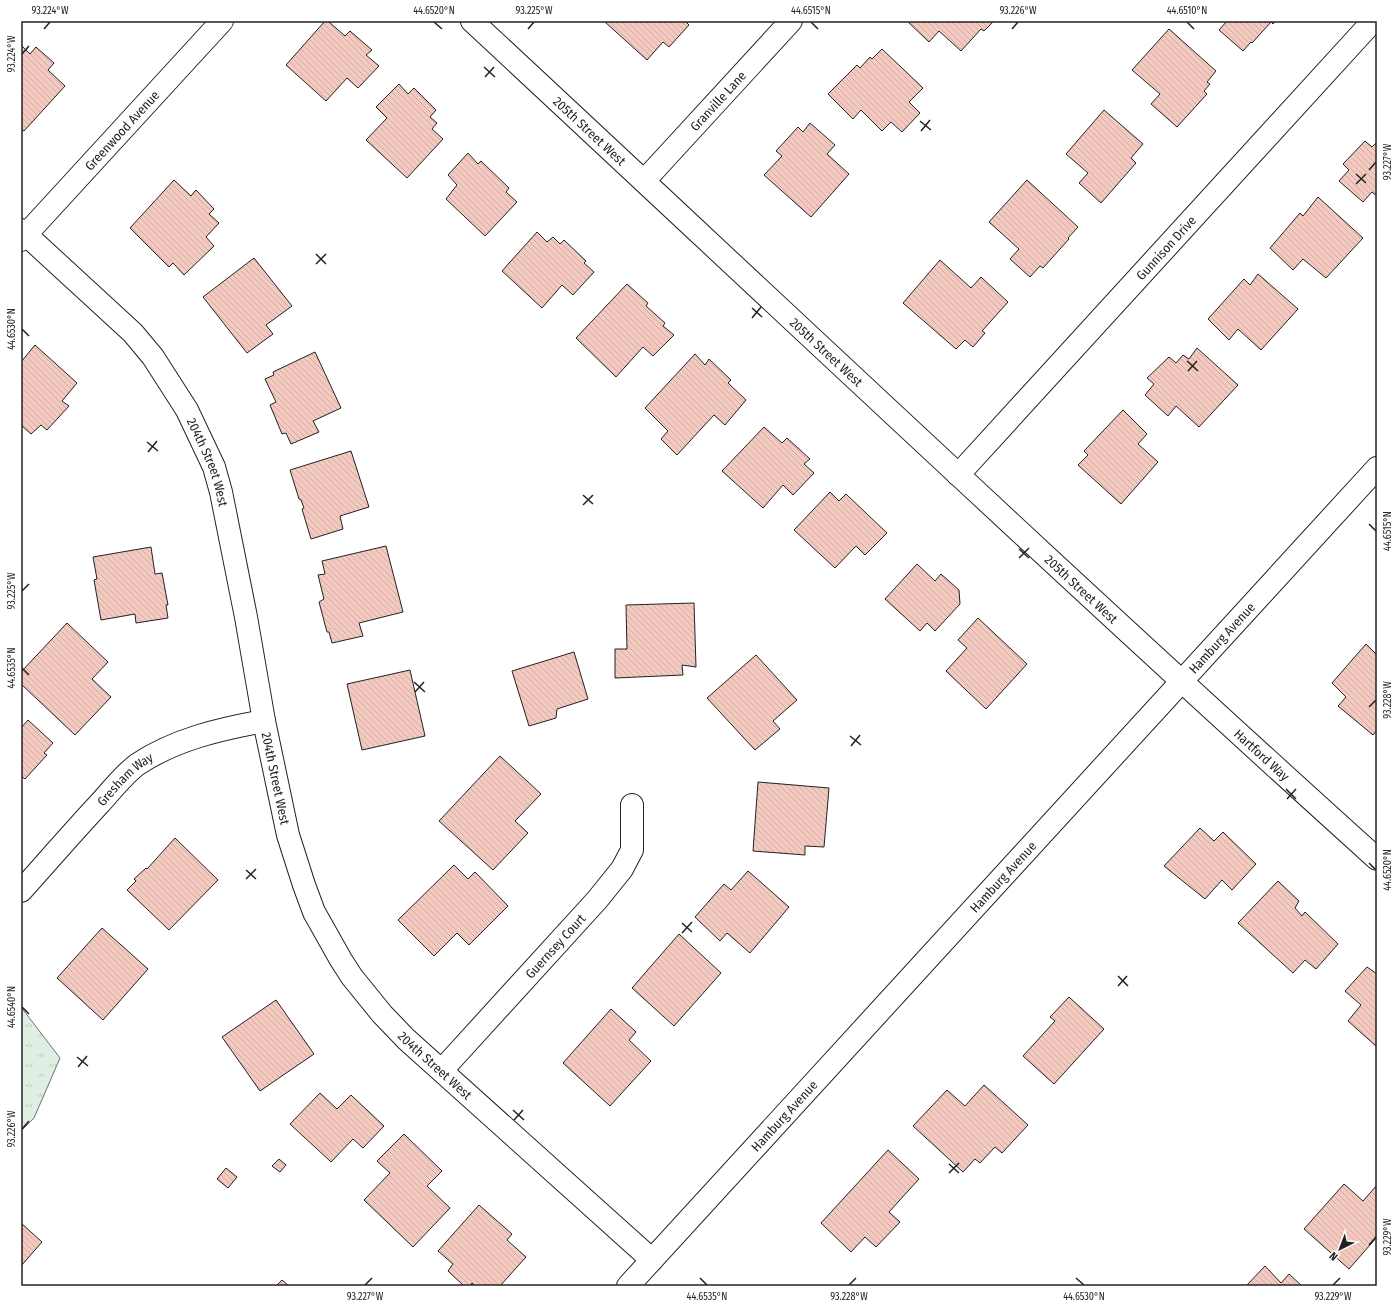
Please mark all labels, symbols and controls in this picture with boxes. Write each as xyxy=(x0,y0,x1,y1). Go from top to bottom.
text: 93.224°W xyxy=(32,5,69,17)
text: 44.6520°N xyxy=(413,5,455,17)
text: 93.225°W xyxy=(516,5,553,17)
text: 44.6515°N xyxy=(791,5,831,17)
text: 93.226°W xyxy=(999,5,1037,17)
text: 44.6510°N xyxy=(1167,5,1207,17)
text: 93.224°W xyxy=(6,35,18,72)
street label: Granville Lane xyxy=(687,68,749,134)
street label: Greenwood Avenue xyxy=(81,87,162,173)
street label: 205th Street West xyxy=(550,93,630,169)
text: 93.227°W xyxy=(1382,143,1394,180)
street label: Gunnison Drive xyxy=(1133,213,1199,283)
text: 44.6530°N xyxy=(6,308,18,350)
street label: 205th Street West xyxy=(787,315,866,390)
street label: 204th Street West xyxy=(184,415,231,508)
text: 44.6515°N xyxy=(1382,511,1394,551)
street label: 205th Street West xyxy=(1042,552,1121,627)
text: 93.225°W xyxy=(6,572,18,609)
street label: Hamburg Avenue xyxy=(1185,599,1258,676)
text: 44.6535°N xyxy=(6,648,18,688)
text: 93.228°W xyxy=(1382,681,1394,719)
street label: Hartford Way xyxy=(1231,726,1293,784)
street label: 204th Street West xyxy=(259,731,293,827)
street label: Gresham Way xyxy=(94,749,155,809)
street label: Hamburg Avenue xyxy=(967,838,1039,915)
text: 44.6520°N xyxy=(1382,849,1394,891)
street label: Guernsey Court xyxy=(522,910,589,981)
text: 44.6540°N xyxy=(6,986,18,1028)
street label: 204th Street West xyxy=(395,1028,476,1103)
street label: Hamburg Avenue xyxy=(748,1077,820,1154)
text: 93.226°W xyxy=(6,1110,18,1148)
text: 93.229°W xyxy=(1382,1218,1394,1256)
north arrow xyxy=(1320,1229,1360,1269)
text: N xyxy=(1327,1249,1340,1263)
text: 93.227°W xyxy=(347,1291,384,1303)
text: 44.6535°N xyxy=(687,1291,727,1303)
text: 93.228°W xyxy=(830,1291,868,1303)
text: 44.6530°N xyxy=(1063,1291,1105,1303)
text: 93.229°W xyxy=(1314,1291,1352,1303)

